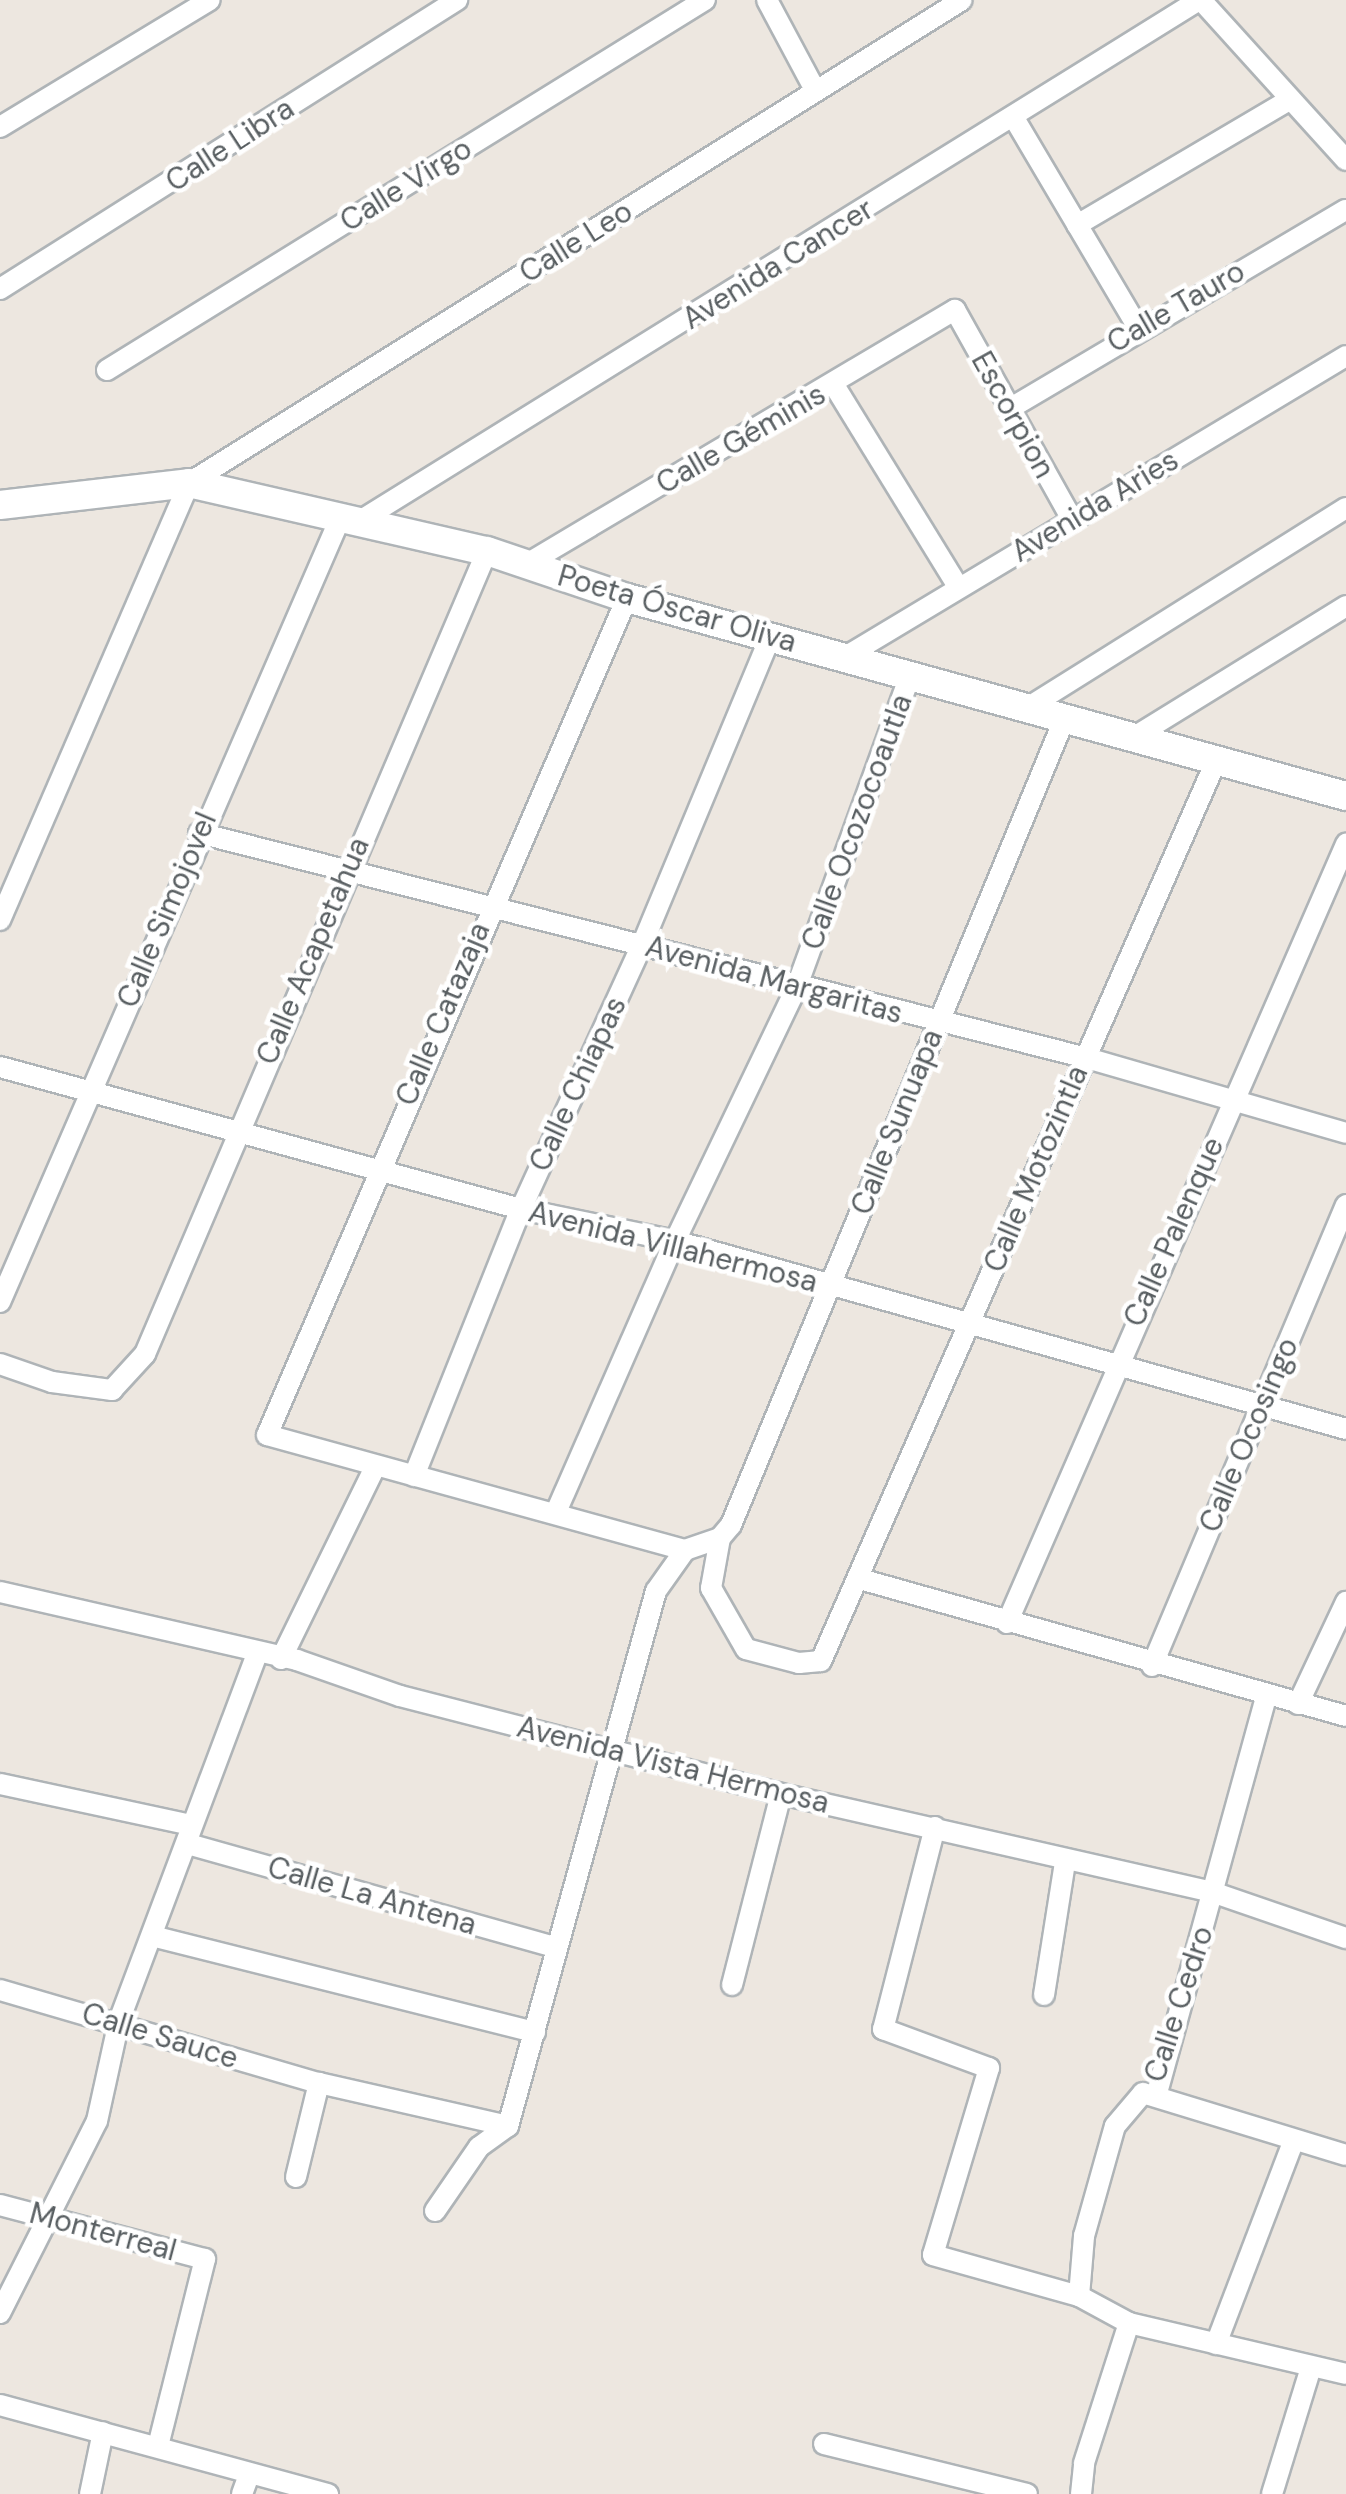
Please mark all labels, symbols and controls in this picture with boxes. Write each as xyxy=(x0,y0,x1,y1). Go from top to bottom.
street label: Calle Libra xyxy=(159,90,301,200)
street label: Calle Virgo xyxy=(334,130,478,240)
street label: Avenida Cancer xyxy=(676,191,880,337)
street label: Calle Leo xyxy=(513,193,639,291)
street label: Calle Tauro xyxy=(1101,253,1251,361)
street label: Escorpion xyxy=(964,345,1062,485)
street label: Calle Géminis xyxy=(650,376,832,502)
street label: Avenida Aries xyxy=(1005,442,1185,570)
street label: Poeta Óscar Oliva xyxy=(554,558,800,660)
street label: Calle Ocozocoautla xyxy=(794,689,920,955)
street label: Calle Simojovel xyxy=(110,807,224,1013)
street label: Calle Acapetahua xyxy=(249,832,377,1070)
street label: Calle Catazaja xyxy=(388,917,498,1111)
street label: Avenida Margaritas xyxy=(641,928,907,1032)
street label: Calle Chiapas xyxy=(522,991,634,1177)
street label: Calle Sunuapa xyxy=(843,1024,951,1220)
street label: Calle Motozintla xyxy=(976,1060,1096,1278)
street label: Calle Palenque xyxy=(1116,1132,1232,1332)
street label: Avenida Villahermosa xyxy=(525,1194,821,1300)
street label: Calle Ocosingo xyxy=(1192,1332,1306,1538)
street label: Avenida Vista Hermosa xyxy=(513,1709,833,1821)
street label: Calle La Antena xyxy=(264,1849,480,1943)
street label: Calle Cedro xyxy=(1137,1921,1221,2087)
street label: Calle Sauce xyxy=(78,1995,242,2077)
street label: Monterreal xyxy=(26,2195,180,2269)

